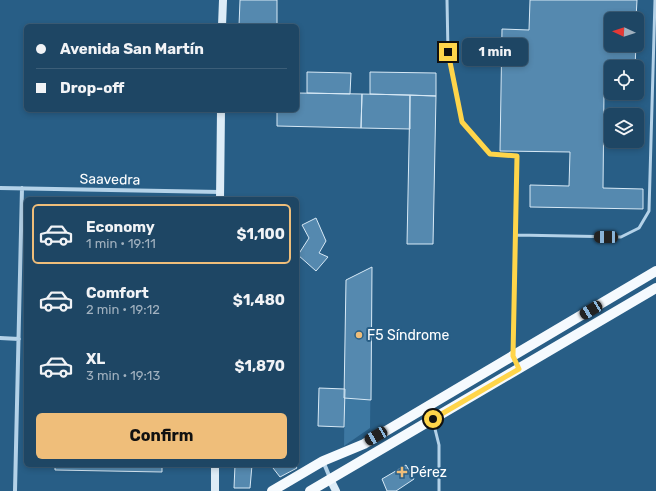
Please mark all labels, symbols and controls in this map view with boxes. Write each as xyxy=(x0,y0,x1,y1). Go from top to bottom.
north arrow xyxy=(604,12,644,52)
map controls xyxy=(604,12,644,148)
callout: 1 min xyxy=(462,38,528,66)
text: Avenida San Martín xyxy=(60,40,204,58)
route end xyxy=(439,43,457,61)
text: 1 min xyxy=(478,44,512,59)
button: locate xyxy=(604,60,644,100)
text: Drop-off xyxy=(60,79,124,97)
button: layers xyxy=(604,108,644,148)
street label: Saavedra xyxy=(80,170,140,189)
icon: car xyxy=(38,216,74,252)
text: Economy xyxy=(86,218,155,236)
text: $1,100 xyxy=(236,225,285,243)
car xyxy=(594,231,618,243)
text: 1 min · 19:11 xyxy=(86,236,156,251)
icon: car xyxy=(38,282,74,318)
text: Comfort xyxy=(86,284,149,302)
text: $1,480 xyxy=(233,291,285,309)
car xyxy=(578,299,604,321)
text: 2 min · 19:12 xyxy=(86,302,160,317)
place label: F5 Síndrome xyxy=(367,327,449,344)
marker: F5 Síndrome xyxy=(354,330,364,340)
icon: car xyxy=(38,348,74,384)
text: XL xyxy=(86,350,105,368)
text: $1,870 xyxy=(234,357,285,375)
text: 3 min · 19:13 xyxy=(86,368,160,383)
route start xyxy=(424,410,442,428)
button: Confirm xyxy=(36,413,287,459)
car xyxy=(363,425,389,447)
place label: Pérez xyxy=(410,464,447,481)
marker: Pérez xyxy=(397,467,407,477)

